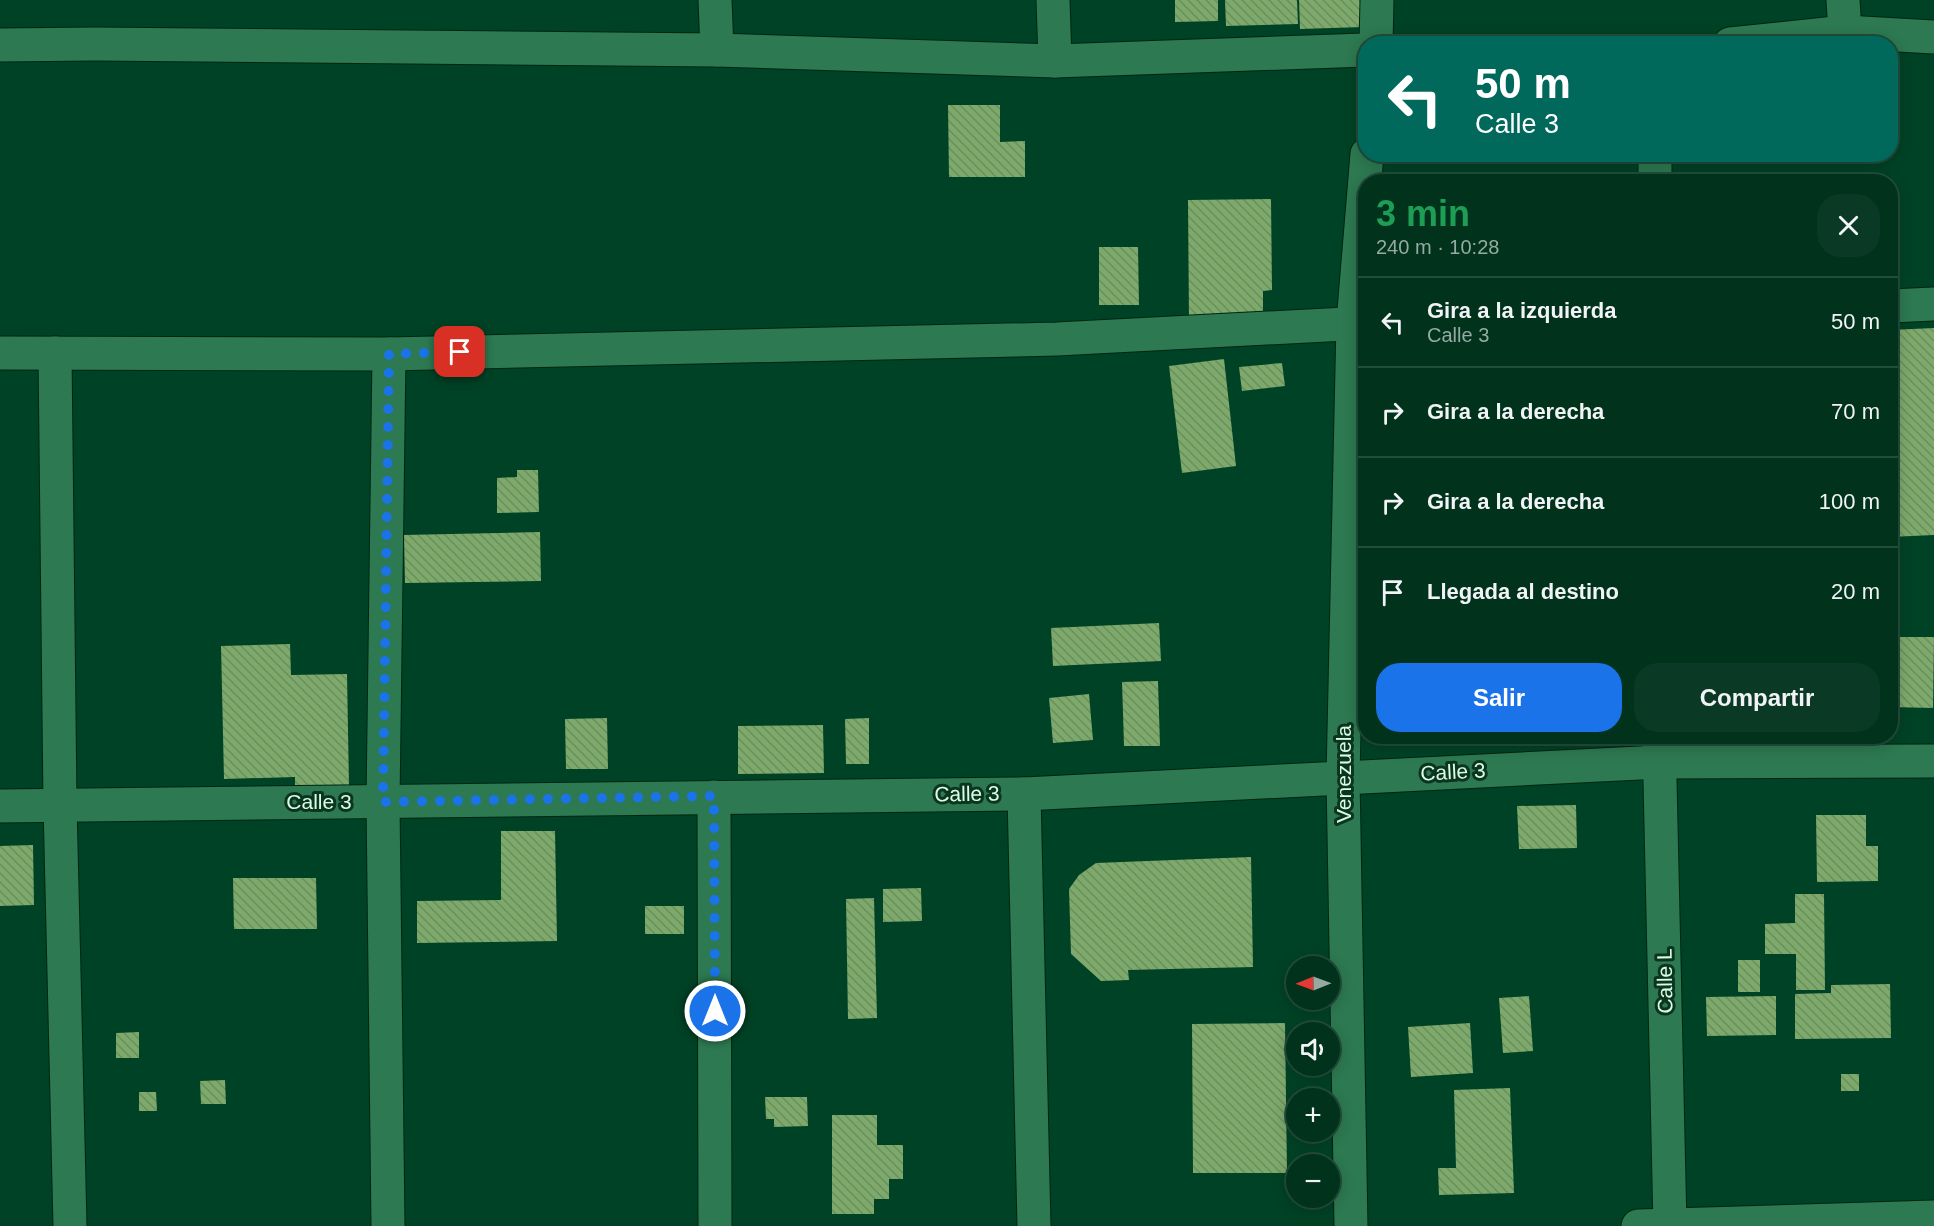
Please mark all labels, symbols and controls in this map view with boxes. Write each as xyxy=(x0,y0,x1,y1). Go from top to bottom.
icon: left xyxy=(1376,60,1454,138)
text: 50 m xyxy=(1475,60,1571,107)
text: Calle 3 xyxy=(1475,109,1559,139)
text: 3 min xyxy=(1376,193,1470,234)
button: close xyxy=(1817,194,1880,257)
text: 240 m · 10:28 xyxy=(1376,236,1499,258)
text: Gira a la izquierda xyxy=(1427,298,1617,323)
icon: left xyxy=(1376,306,1409,339)
text: 50 m xyxy=(1831,309,1880,334)
text: Calle 3 xyxy=(1427,324,1489,346)
pin xyxy=(434,326,485,377)
icon: arrive xyxy=(443,335,476,368)
icon: right xyxy=(1376,396,1409,429)
text: Gira a la derecha xyxy=(1427,399,1604,424)
text: 70 m xyxy=(1831,399,1880,424)
icon: right xyxy=(1376,486,1409,519)
text: Gira a la derecha xyxy=(1427,489,1604,514)
text: 100 m xyxy=(1819,489,1880,514)
icon: arrive xyxy=(1376,576,1409,609)
text: Llegada al destino xyxy=(1427,579,1619,604)
text: 20 m xyxy=(1831,579,1880,604)
button: Salir xyxy=(1376,663,1622,732)
button: Compartir xyxy=(1634,663,1880,732)
street label: Venezuela xyxy=(1332,725,1355,823)
street label: Calle 3 xyxy=(1420,758,1486,785)
street label: Calle 3 xyxy=(934,781,1000,806)
street label: Calle 3 xyxy=(286,790,352,813)
street label: Calle L xyxy=(1652,948,1677,1014)
north arrow xyxy=(1286,956,1340,1010)
map controls xyxy=(1286,956,1340,1208)
position arrow xyxy=(683,979,747,1043)
button: sound xyxy=(1286,1022,1340,1076)
button: + xyxy=(1286,1088,1340,1142)
button: − xyxy=(1286,1154,1340,1208)

